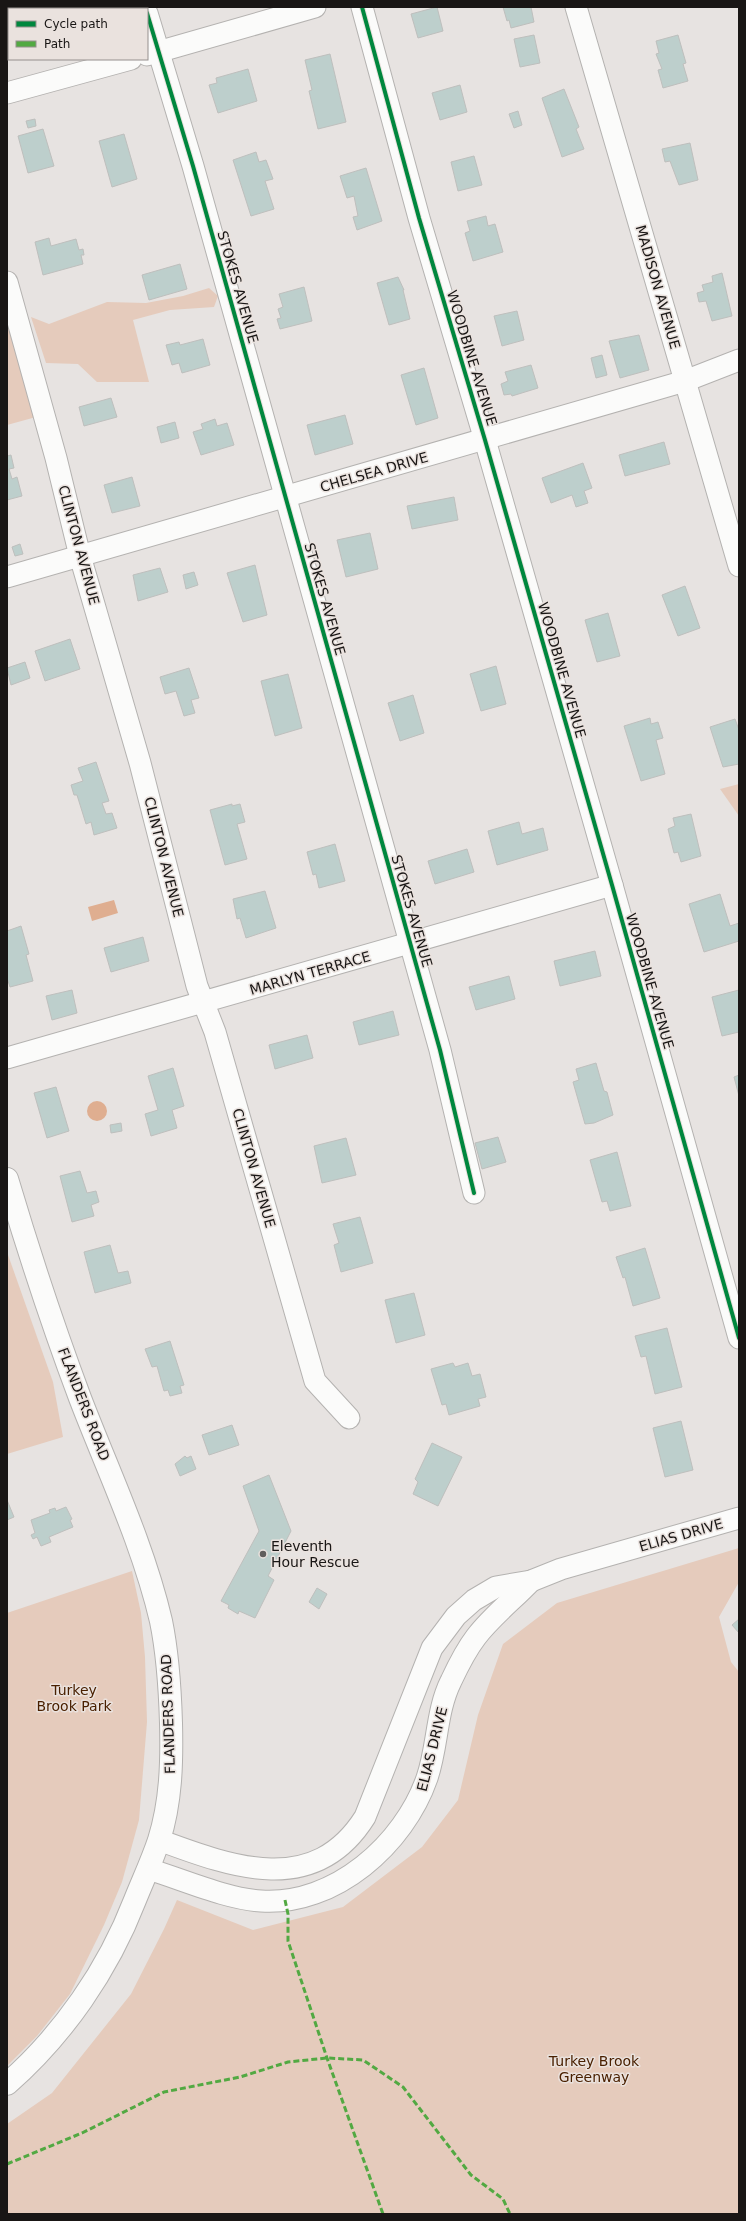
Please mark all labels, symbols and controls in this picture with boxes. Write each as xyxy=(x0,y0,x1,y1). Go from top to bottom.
legend xyxy=(8,8,148,60)
text: Cycle path xyxy=(44,17,108,31)
text: Path xyxy=(44,37,70,51)
street label: MADISON AVENUE xyxy=(633,223,683,351)
street label: STOKES AVENUE xyxy=(214,229,262,345)
street label: WOODBINE AVENUE xyxy=(444,288,500,428)
street label: CHELSEA DRIVE xyxy=(318,449,430,495)
street label: CLINTON AVENUE xyxy=(55,483,103,607)
street label: STOKES AVENUE xyxy=(301,541,349,657)
street label: WOODBINE AVENUE xyxy=(535,600,589,740)
street label: CLINTON AVENUE xyxy=(141,795,187,919)
street label: STOKES AVENUE xyxy=(388,853,436,969)
street label: WOODBINE AVENUE xyxy=(623,911,677,1051)
street label: MARLYN TERRACE xyxy=(248,948,372,998)
street label: CLINTON AVENUE xyxy=(229,1107,279,1229)
street label: FLANDERS ROAD xyxy=(55,1345,113,1463)
street label: ELIAS DRIVE xyxy=(637,1515,725,1555)
place label: Eleventh Hour Rescue xyxy=(271,1538,359,1570)
marker: Eleventh Hour Rescue xyxy=(258,1549,268,1559)
street label: FLANDERS ROAD xyxy=(158,1654,178,1774)
park label: Turkey Brook Park xyxy=(37,1682,112,1714)
street label: ELIAS DRIVE xyxy=(414,1705,450,1793)
park label: Turkey Brook Greenway xyxy=(548,2053,640,2085)

